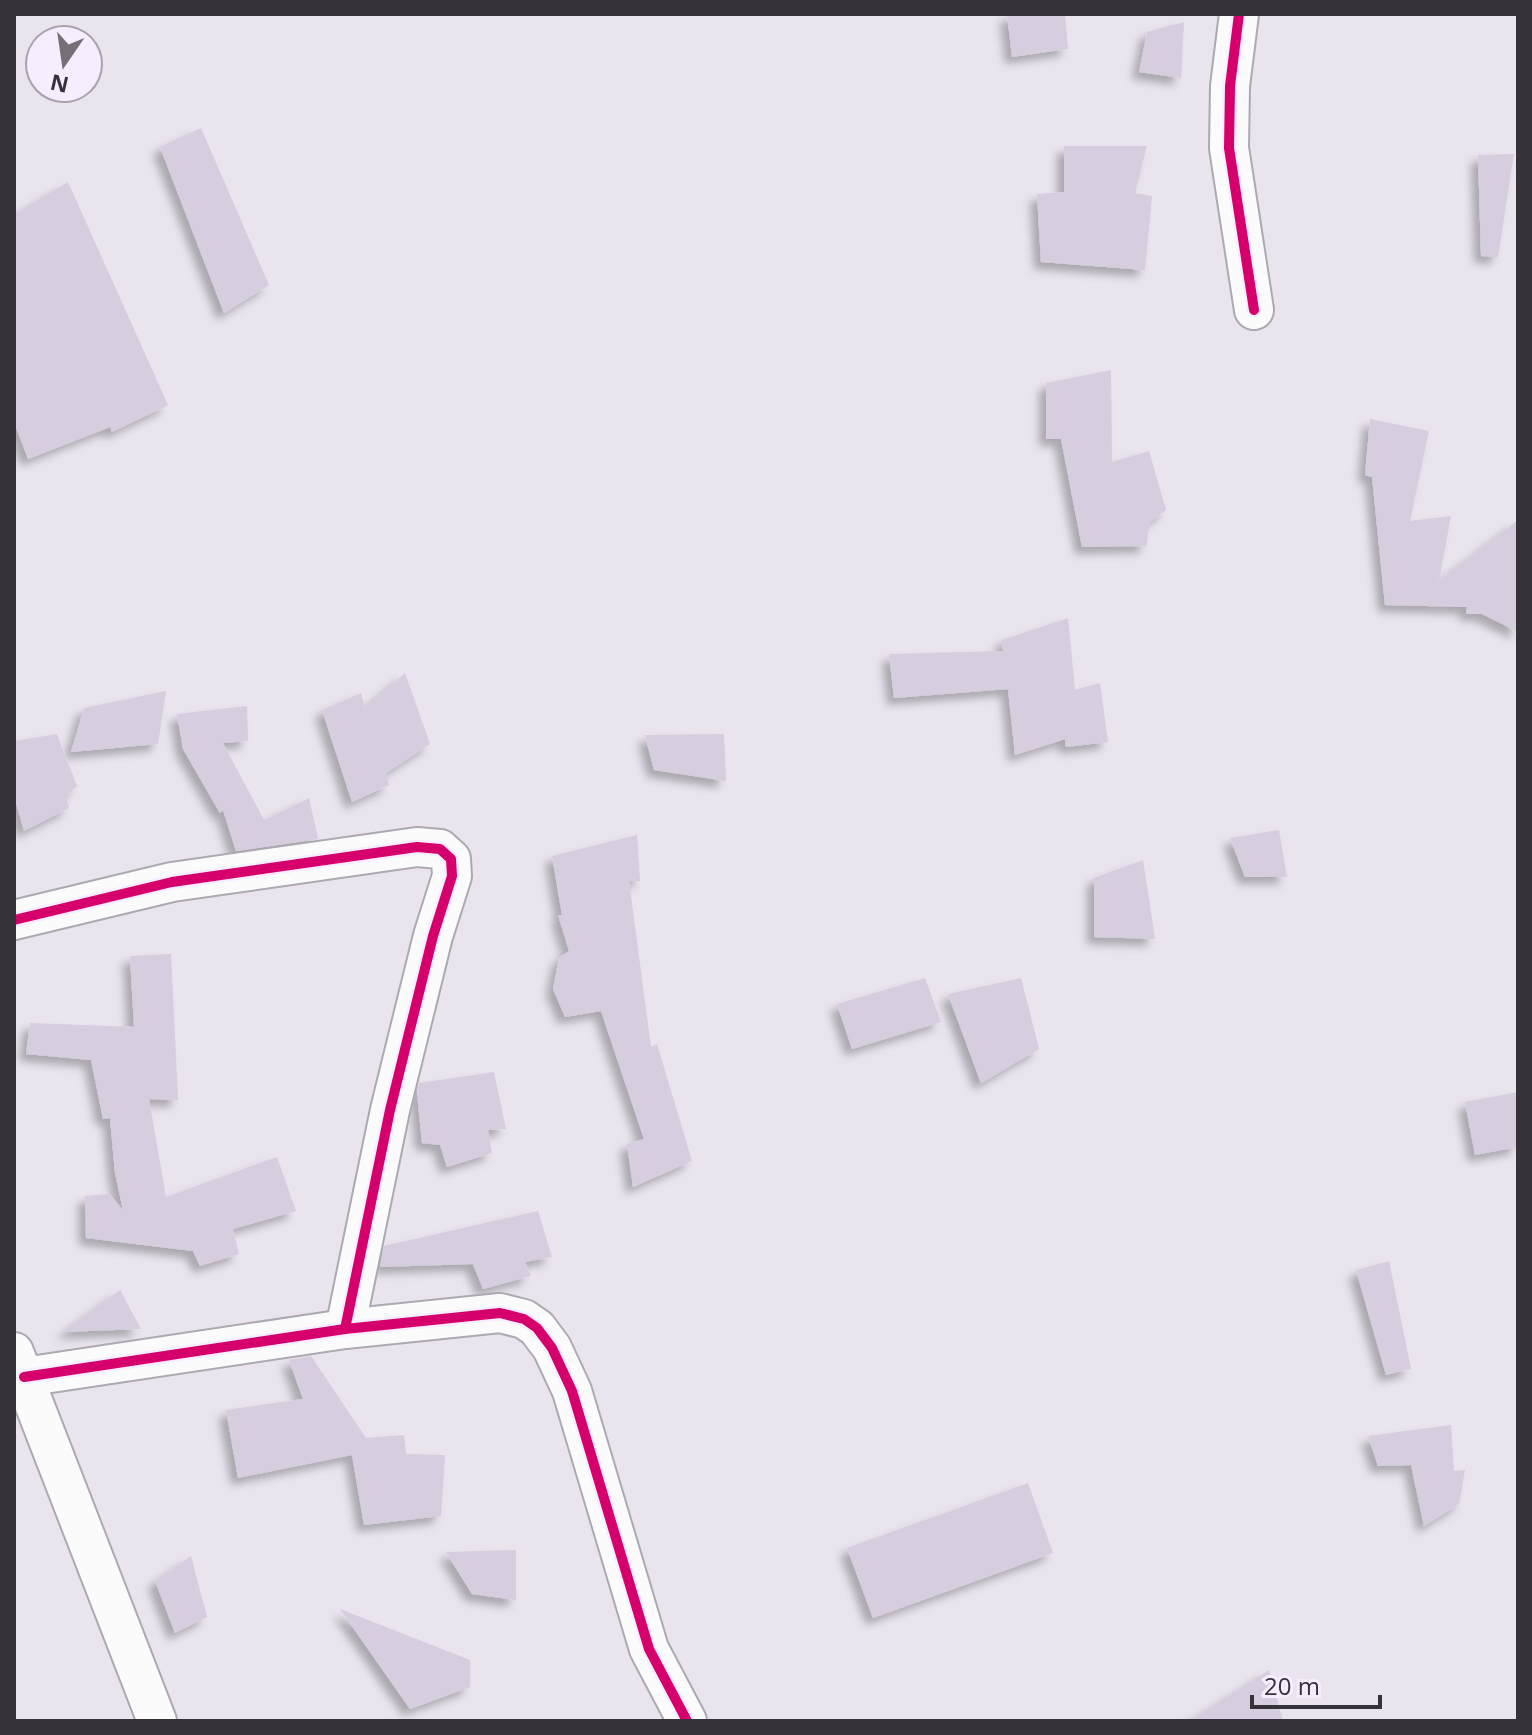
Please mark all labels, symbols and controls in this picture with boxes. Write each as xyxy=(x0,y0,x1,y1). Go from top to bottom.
north arrow xyxy=(24,24,104,104)
text: N xyxy=(47,68,71,101)
scale bar xyxy=(1252,1659,1380,1709)
text: 20 m xyxy=(1264,1669,1320,1702)

